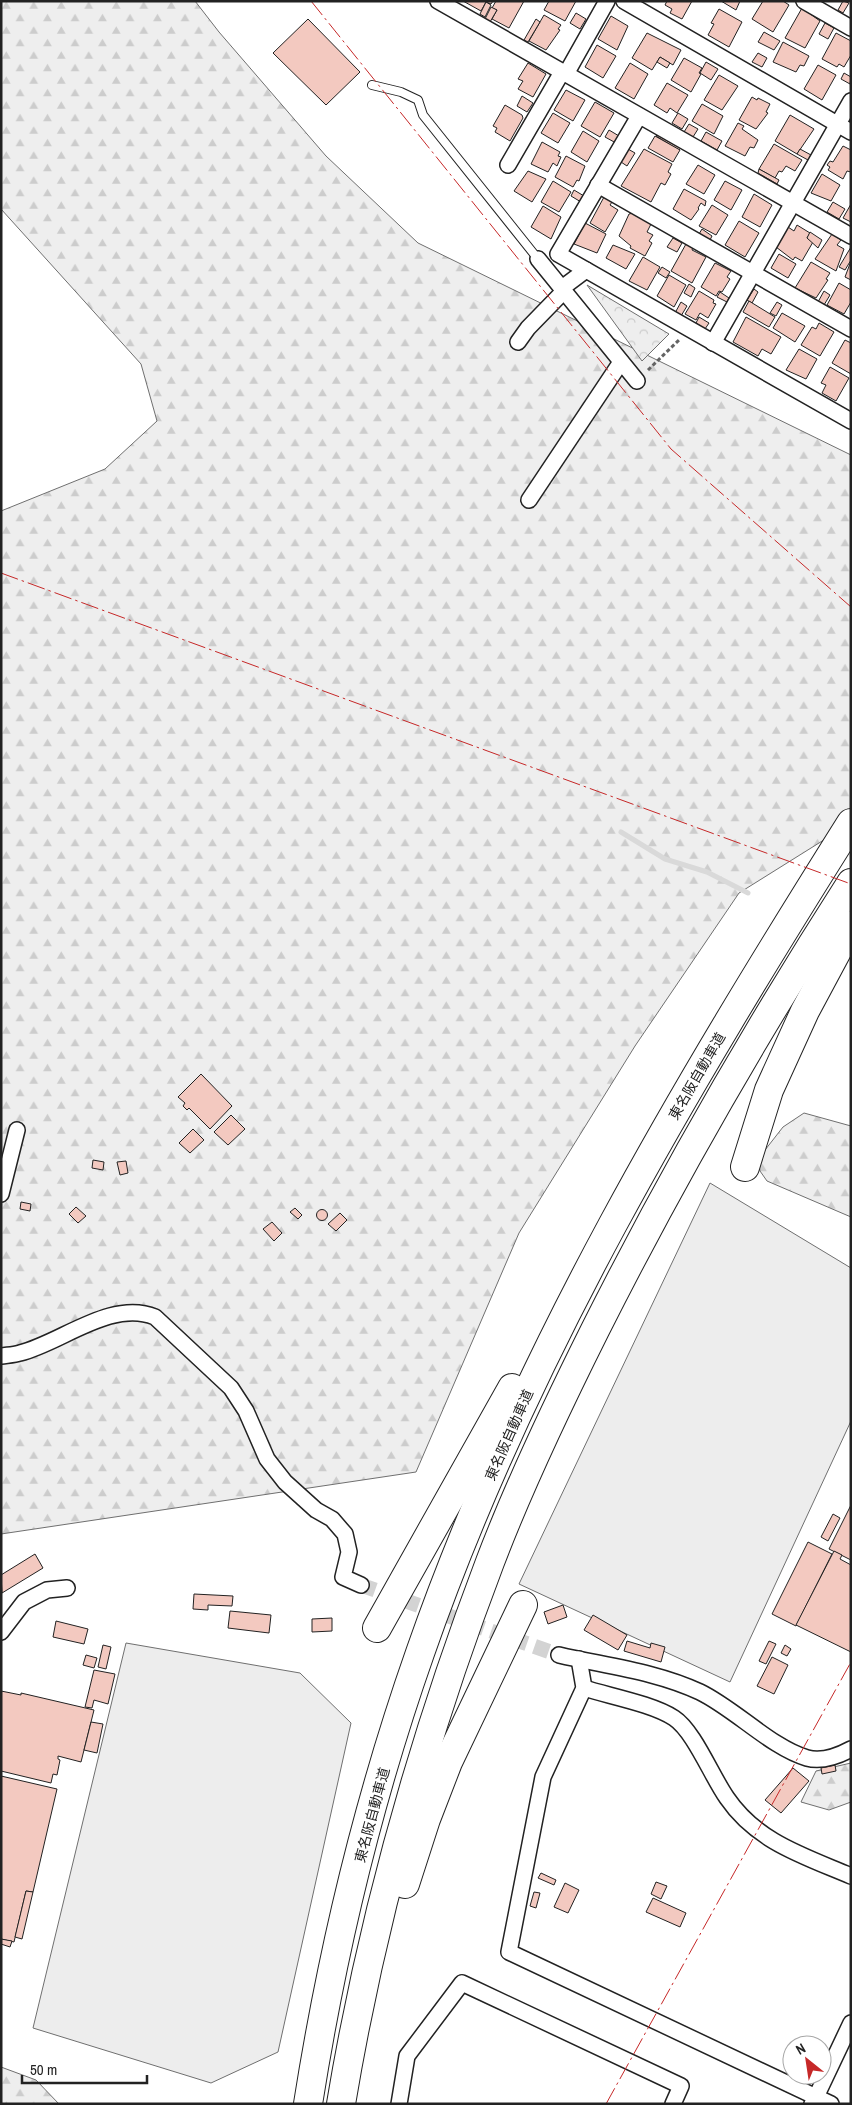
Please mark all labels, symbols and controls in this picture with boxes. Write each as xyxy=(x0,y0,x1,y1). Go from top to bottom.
street label: 東名阪自動車道 xyxy=(665,1029,729,1123)
street label: 東名阪自動車道 xyxy=(481,1387,537,1483)
street label: 東名阪自動車道 xyxy=(351,1765,393,1865)
north arrow xyxy=(782,2035,832,2085)
text: N xyxy=(792,2039,809,2059)
scale bar xyxy=(22,2052,148,2084)
text: 50 m xyxy=(30,2059,57,2080)

